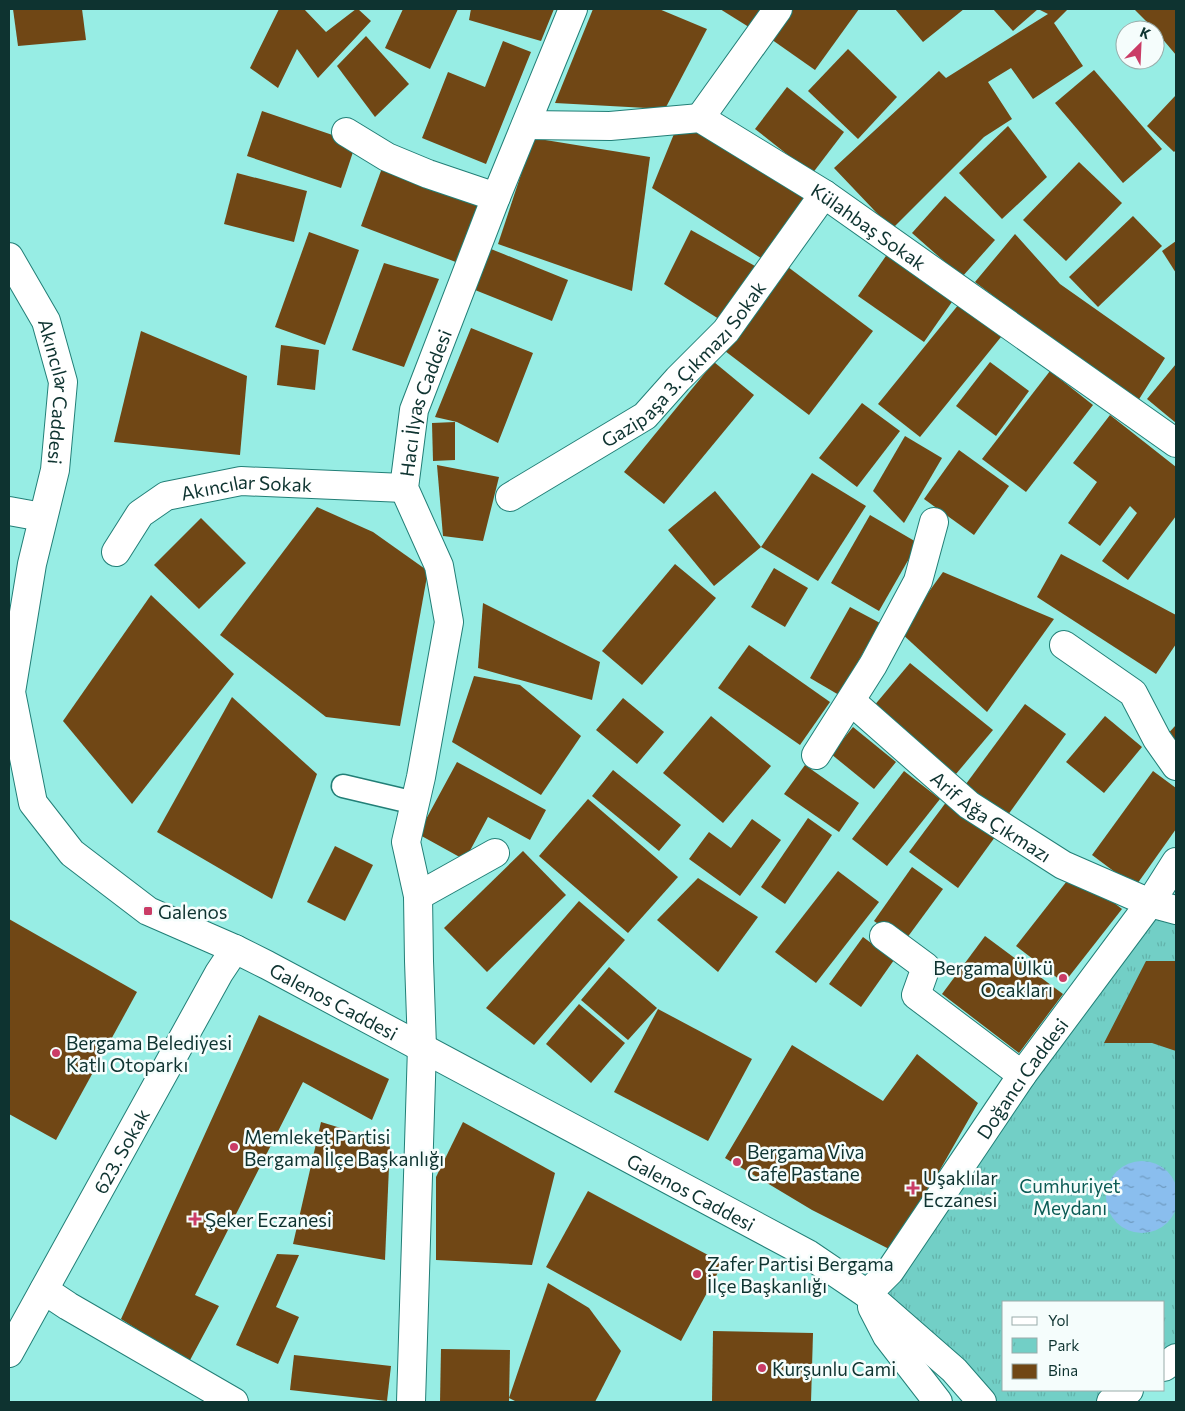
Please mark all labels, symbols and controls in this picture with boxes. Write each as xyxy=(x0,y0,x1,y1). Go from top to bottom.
north arrow xyxy=(1115,20,1165,70)
text: K xyxy=(1138,23,1154,43)
street label: Külahbaş Sokak xyxy=(807,178,931,274)
street label: Gazipaşa 3. Çıkmazı Sokak xyxy=(597,276,770,451)
street label: Akıncılar Caddesi xyxy=(34,316,75,465)
street label: Hacı İlyas Caddesi xyxy=(394,326,455,478)
street label: Akıncılar Sokak xyxy=(179,469,313,504)
street label: Arif Ağa Çıkmazı xyxy=(927,766,1056,866)
place label: Galenos xyxy=(158,900,227,923)
marker: Galenos xyxy=(142,905,154,917)
place label: Bergama Ülkü Ocakları xyxy=(933,956,1053,1001)
street label: Galenos Caddesi xyxy=(266,957,402,1044)
marker: Bergama Ülkü Ocakları xyxy=(1057,972,1069,984)
street label: Doğancı Caddesi xyxy=(971,1013,1072,1143)
place label: Bergama Belediyesi Katlı Otoparkı xyxy=(66,1031,232,1076)
marker: Bergama Belediyesi Katlı Otoparkı xyxy=(50,1047,62,1059)
street label: 623. Sokak xyxy=(88,1104,153,1197)
place label: Memleket Partisi Bergama İlçe Başkanlığı xyxy=(244,1125,444,1170)
place label: Bergama Viva Cafe Pastane xyxy=(747,1140,865,1185)
marker: Memleket Partisi Bergama İlçe Başkanlığı xyxy=(228,1141,240,1153)
street label: Galenos Caddesi xyxy=(623,1148,759,1235)
marker: Bergama Viva Cafe Pastane xyxy=(731,1156,743,1168)
place label: Uşaklılar Eczanesi xyxy=(923,1166,998,1211)
park label: Cumhuriyet Meydanı xyxy=(1019,1174,1121,1219)
marker: Uşaklılar Eczanesi xyxy=(907,1182,919,1194)
place label: Şeker Eczanesi xyxy=(205,1208,332,1231)
marker: Şeker Eczanesi xyxy=(189,1213,201,1225)
place label: Zafer Partisi Bergama İlçe Başkanlığı xyxy=(707,1252,894,1297)
marker: Zafer Partisi Bergama İlçe Başkanlığı xyxy=(691,1268,703,1280)
legend xyxy=(1002,1301,1165,1391)
text: Yol xyxy=(1048,1311,1069,1329)
text: Park xyxy=(1048,1336,1079,1354)
place label: Kurşunlu Cami xyxy=(772,1357,896,1380)
text: Bina xyxy=(1048,1361,1078,1379)
marker: Kurşunlu Cami xyxy=(756,1362,768,1374)

